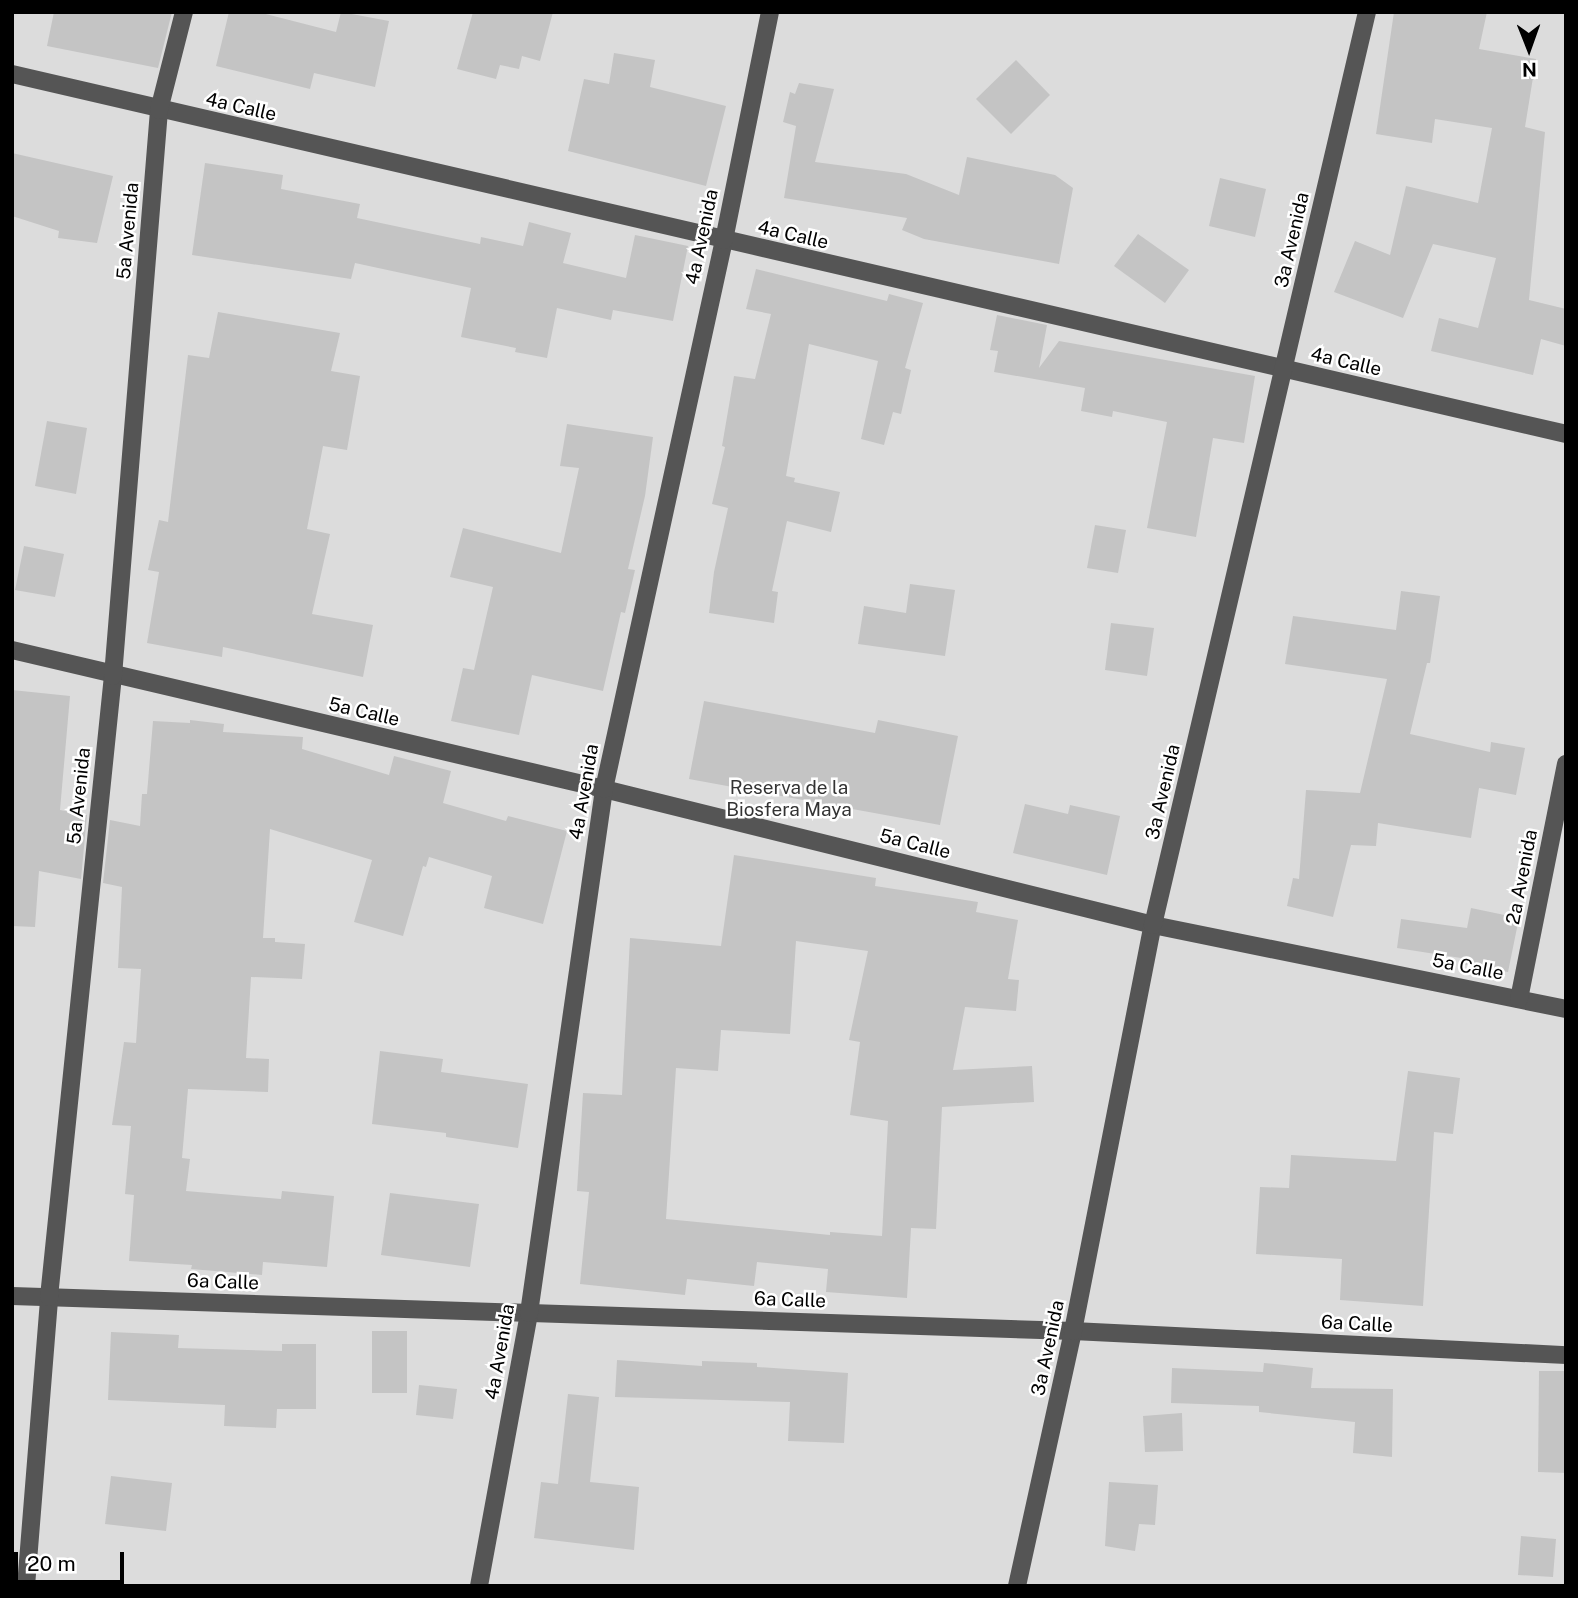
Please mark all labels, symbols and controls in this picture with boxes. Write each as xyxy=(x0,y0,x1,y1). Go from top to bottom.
north arrow xyxy=(1494,14,1564,84)
text: N xyxy=(1522,59,1537,81)
street label: 4a Calle xyxy=(203,88,279,126)
street label: 5a Avenida xyxy=(112,182,144,280)
street label: 4a Avenida xyxy=(681,187,723,287)
street label: 3a Avenida xyxy=(1270,190,1314,290)
street label: 4a Calle xyxy=(755,216,831,254)
street label: 4a Calle xyxy=(1308,343,1384,381)
street label: 5a Calle xyxy=(326,693,402,731)
street label: 4a Avenida xyxy=(564,742,604,842)
street label: 3a Avenida xyxy=(1141,742,1185,842)
street label: 5a Avenida xyxy=(63,746,95,846)
park label: Reserva de la Biosfera Maya xyxy=(726,777,852,821)
street label: 5a Calle xyxy=(877,824,953,864)
street label: 2a Avenida xyxy=(1502,827,1542,927)
street label: 5a Calle xyxy=(1430,949,1506,985)
street label: 6a Calle xyxy=(187,1269,259,1295)
street label: 6a Calle xyxy=(754,1287,826,1313)
street label: 3a Avenida xyxy=(1027,1298,1069,1398)
street label: 4a Avenida xyxy=(480,1302,520,1402)
street label: 6a Calle xyxy=(1320,1311,1394,1337)
scale bar xyxy=(18,1538,128,1582)
text: 20 m xyxy=(27,1551,76,1576)

